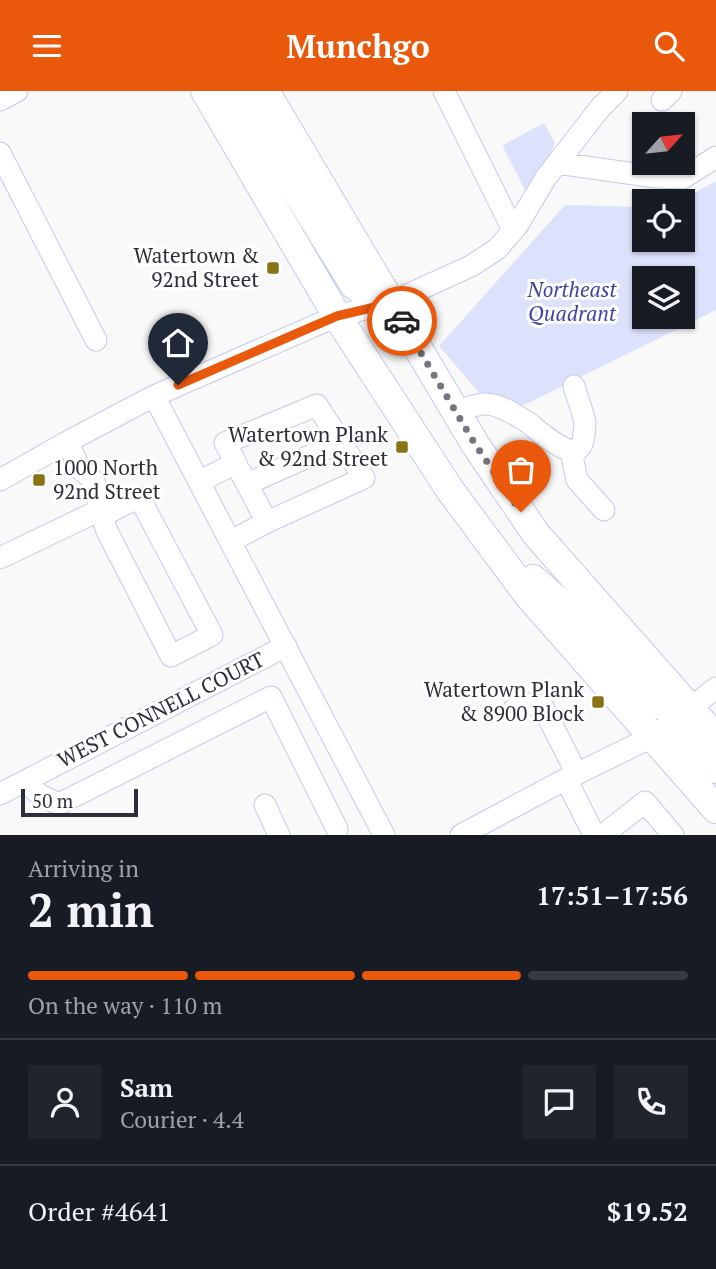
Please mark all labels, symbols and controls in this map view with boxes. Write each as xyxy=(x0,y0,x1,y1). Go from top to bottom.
text: Munchgo xyxy=(286,25,430,67)
icon: menu xyxy=(28,27,66,65)
icon: search xyxy=(650,27,688,65)
north arrow xyxy=(632,112,695,175)
map controls xyxy=(632,112,695,329)
button: locate xyxy=(632,189,695,252)
place label: Watertown & 92nd Street xyxy=(133,241,259,293)
marker: Watertown & 92nd Street xyxy=(265,260,281,276)
button: layers xyxy=(632,266,695,329)
park label: Northeast Quadrant xyxy=(526,275,617,327)
courier xyxy=(367,286,437,356)
icon: car xyxy=(383,302,421,340)
pin xyxy=(148,313,208,385)
icon: home xyxy=(159,324,197,362)
place label: Watertown Plank & 92nd Street xyxy=(228,420,388,472)
marker: Watertown Plank & 92nd Street xyxy=(394,439,410,455)
pin xyxy=(491,440,551,512)
icon: bag xyxy=(502,451,540,489)
place label: 1000 North 92nd Street xyxy=(53,453,161,505)
marker: 1000 North 92nd Street xyxy=(31,472,47,488)
street label: WEST CONNELL COURT xyxy=(52,645,269,774)
place label: Watertown Plank & 8900 Block xyxy=(424,675,584,727)
marker: Watertown Plank & 8900 Block xyxy=(590,694,606,710)
scale bar xyxy=(21,786,138,818)
text: 50 m xyxy=(32,788,73,813)
text: Arriving in xyxy=(28,853,139,884)
text: 17:51–17:56 xyxy=(536,878,688,912)
text: 2 min xyxy=(28,879,154,940)
text: On the way · 110 m xyxy=(28,990,222,1021)
button: person xyxy=(28,1065,102,1139)
button: chat xyxy=(522,1065,596,1139)
button: phone xyxy=(614,1065,688,1139)
text: Sam xyxy=(120,1070,173,1104)
text: Courier · 4.4 xyxy=(120,1104,244,1135)
text: Order #4641 xyxy=(28,1194,170,1228)
text: $19.52 xyxy=(607,1194,688,1228)

